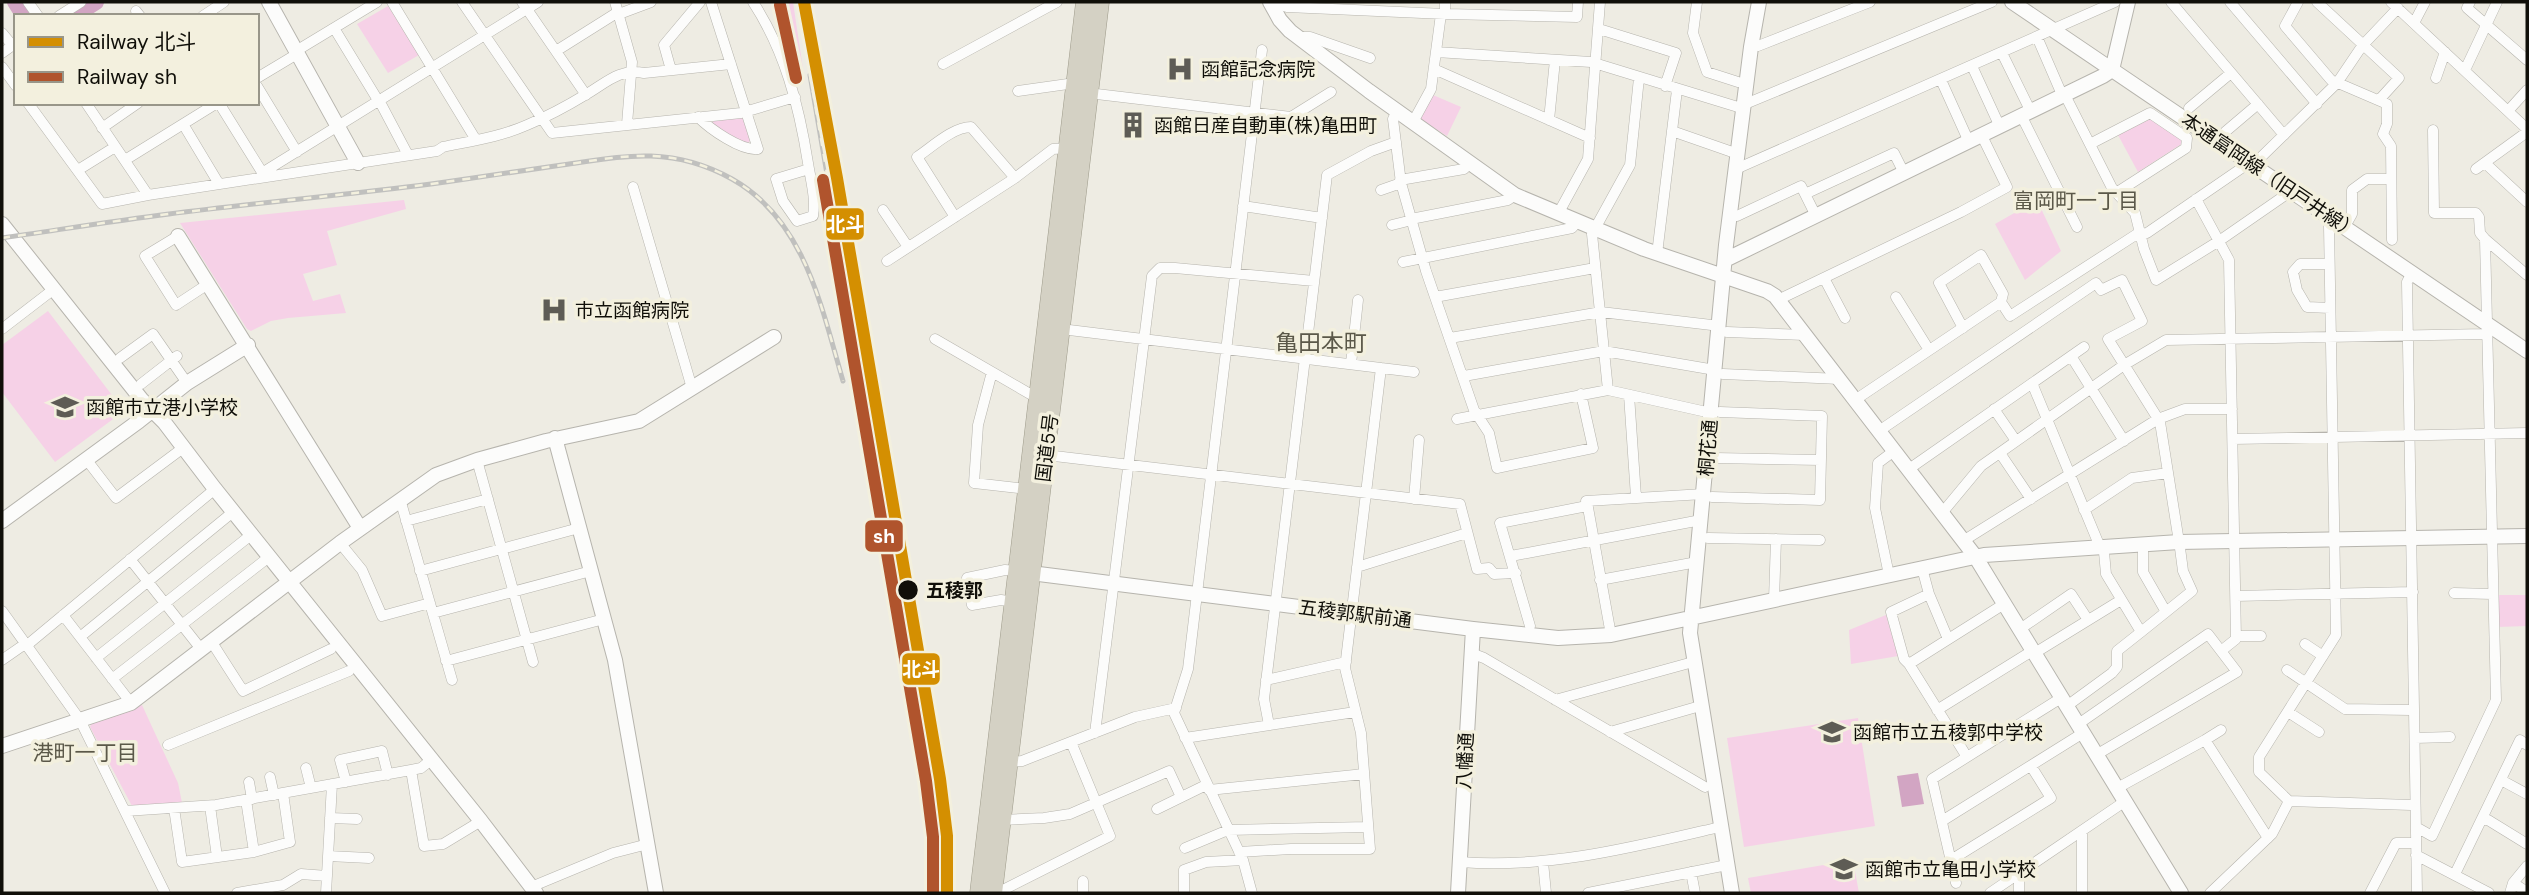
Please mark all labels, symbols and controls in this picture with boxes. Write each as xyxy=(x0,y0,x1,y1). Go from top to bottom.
legend xyxy=(14,14,259,105)
text: Railway 北斗 xyxy=(77,28,196,56)
hospital icon: 函館記念病院 xyxy=(1165,54,1195,84)
place label: 函館記念病院 xyxy=(1201,57,1315,82)
text: Railway sh xyxy=(77,63,177,91)
street label: 本通富岡線（旧戸井線） xyxy=(2176,107,2364,245)
building icon: 函館日産自動車(株)亀田町 xyxy=(1118,110,1148,140)
place label: 函館日産自動車(株)亀田町 xyxy=(1154,113,1377,138)
district label: 富岡町一丁目 xyxy=(2013,187,2139,215)
line badge: 北斗 xyxy=(825,207,865,241)
text: 北斗 xyxy=(826,212,864,237)
hospital icon: 市立函館病院 xyxy=(539,295,569,325)
place label: 市立函館病院 xyxy=(575,298,689,323)
district label: 亀田本町 xyxy=(1275,328,1367,358)
school or university icon: 函館市立港小学校 xyxy=(50,392,80,422)
place label: 函館市立港小学校 xyxy=(86,395,238,420)
street label: 国道5号 xyxy=(1030,412,1064,484)
street label: 桐花通 xyxy=(1693,419,1723,477)
line badge: sh xyxy=(864,519,904,553)
text: sh xyxy=(873,524,895,549)
marker: 五稜郭 xyxy=(896,578,920,602)
place label: 五稜郭 xyxy=(926,578,983,603)
street label: 五稜郭駅前通 xyxy=(1297,595,1413,633)
line badge: 北斗 xyxy=(901,652,941,686)
text: 北斗 xyxy=(902,657,940,682)
school or university icon: 函館市立五稜郭中学校 xyxy=(1817,717,1847,747)
place label: 函館市立五稜郭中学校 xyxy=(1853,720,2043,745)
street label: 八幡通 xyxy=(1451,732,1479,790)
district label: 港町一丁目 xyxy=(33,739,138,767)
school or university icon: 函館市立亀田小学校 xyxy=(1829,854,1859,884)
place label: 函館市立亀田小学校 xyxy=(1865,857,2036,882)

